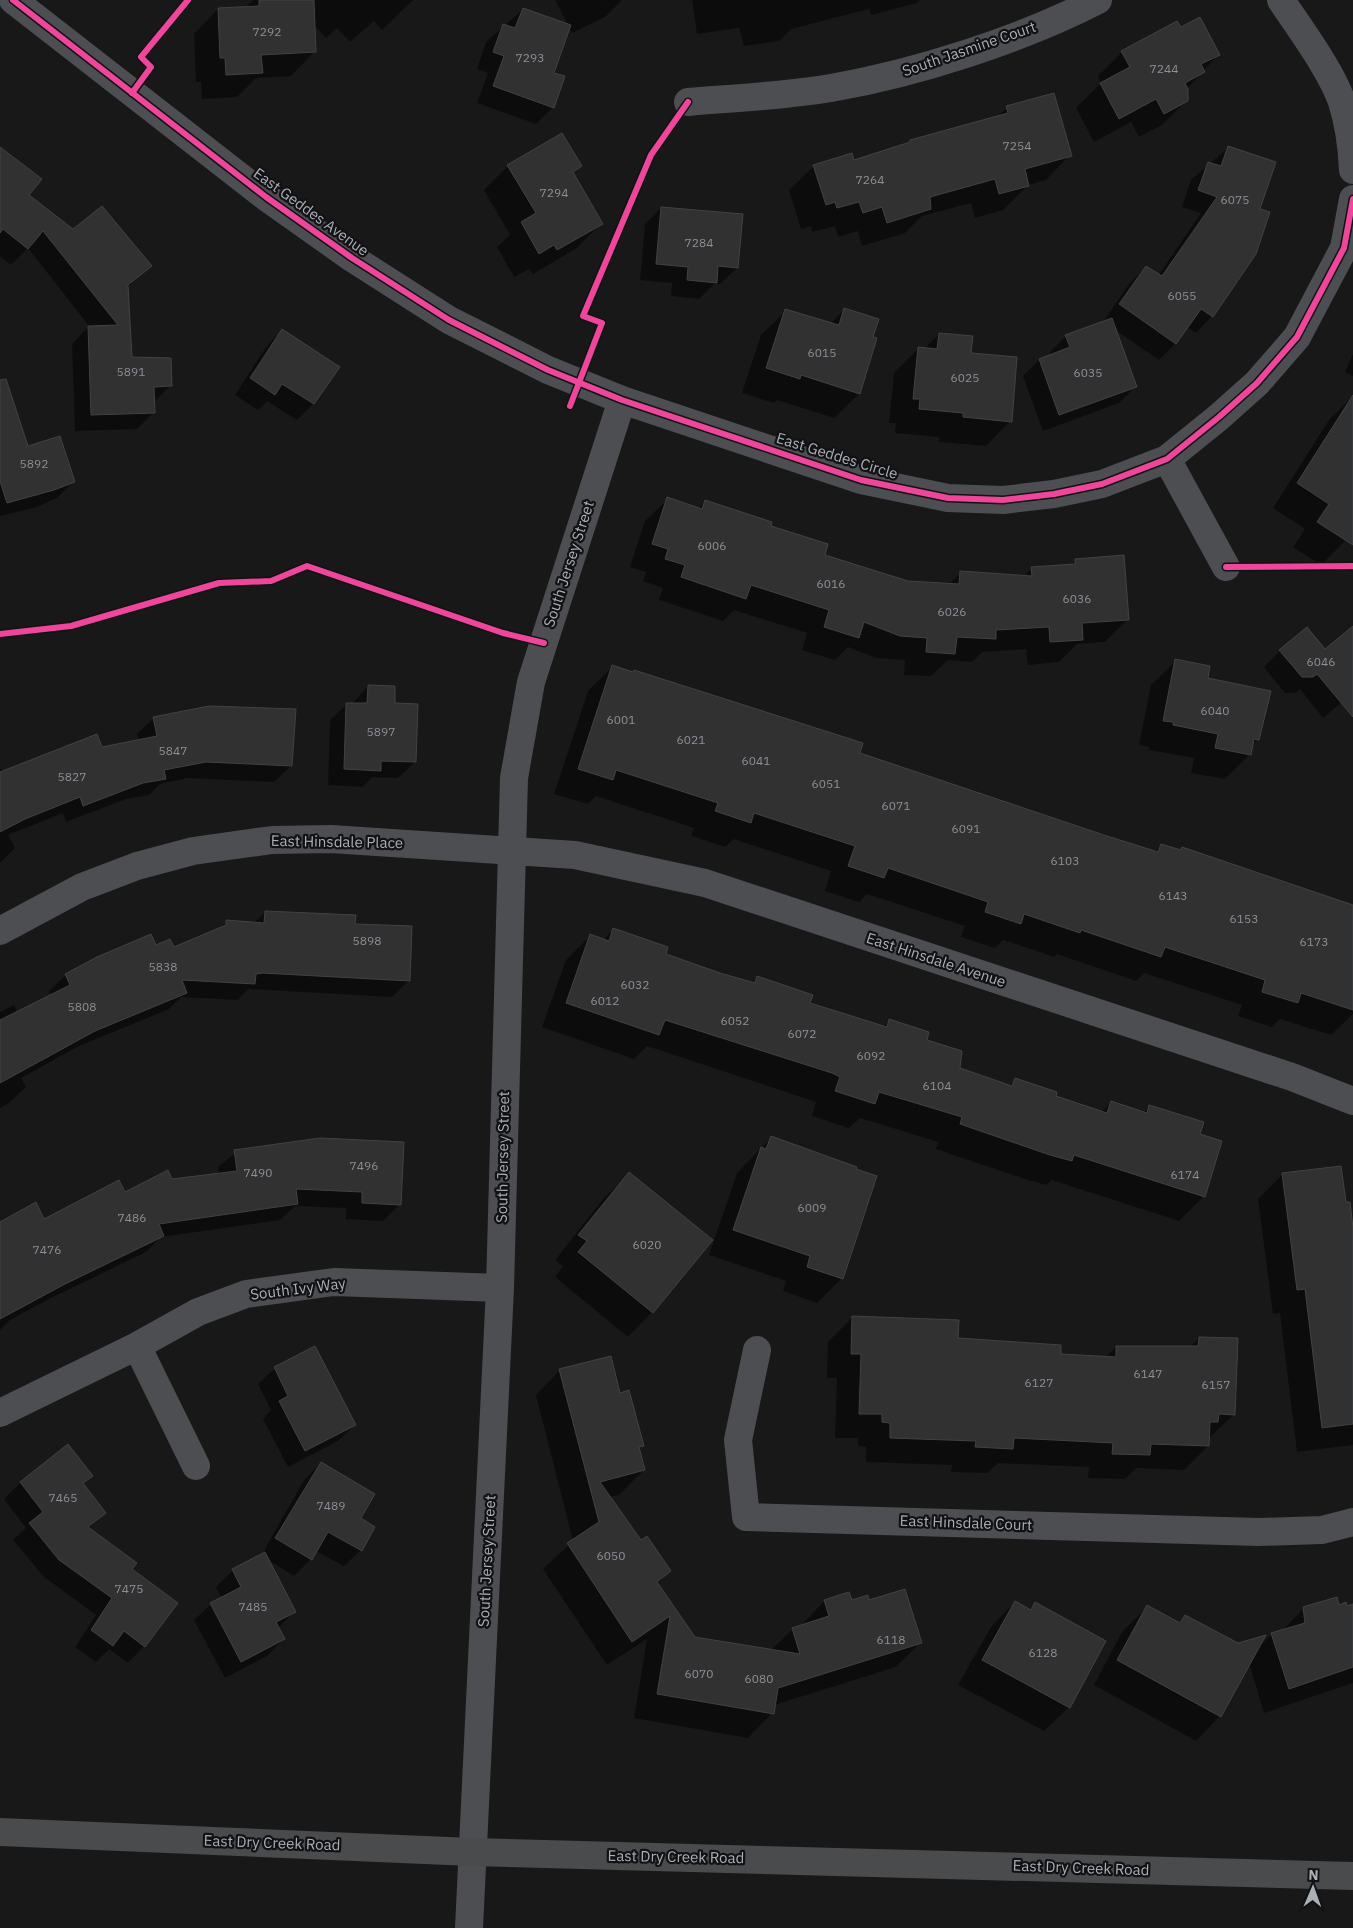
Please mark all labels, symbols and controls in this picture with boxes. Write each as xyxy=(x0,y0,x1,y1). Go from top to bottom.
street label: South Jasmine Court xyxy=(899,17,1038,80)
house number: 7292 xyxy=(253,24,281,39)
house number: 7293 xyxy=(516,50,544,65)
house number: 7244 xyxy=(1150,61,1178,76)
house number: 7254 xyxy=(1003,138,1031,153)
street label: East Geddes Avenue xyxy=(250,163,373,260)
house number: 7264 xyxy=(856,172,884,187)
house number: 7294 xyxy=(540,185,568,200)
house number: 6075 xyxy=(1221,192,1249,207)
house number: 7284 xyxy=(685,235,713,250)
house number: 6055 xyxy=(1168,288,1196,303)
house number: 6015 xyxy=(808,345,836,360)
house number: 5891 xyxy=(117,364,145,379)
house number: 6035 xyxy=(1074,365,1102,380)
house number: 6025 xyxy=(951,370,979,385)
street label: East Geddes Circle xyxy=(774,428,900,483)
house number: 5892 xyxy=(20,456,48,471)
street label: South Jersey Street xyxy=(539,498,598,630)
house number: 6006 xyxy=(698,538,726,553)
house number: 6016 xyxy=(817,576,845,591)
house number: 6036 xyxy=(1063,591,1091,606)
house number: 6026 xyxy=(938,604,966,619)
house number: 6046 xyxy=(1307,654,1335,669)
house number: 6040 xyxy=(1201,703,1229,718)
house number: 6001 xyxy=(607,712,635,727)
house number: 5897 xyxy=(367,724,395,739)
house number: 6021 xyxy=(677,732,705,747)
house number: 5847 xyxy=(159,743,187,758)
house number: 6041 xyxy=(742,753,770,768)
house number: 5827 xyxy=(58,769,86,784)
house number: 6051 xyxy=(812,776,840,791)
house number: 6071 xyxy=(882,798,910,813)
house number: 6091 xyxy=(952,821,980,836)
street label: East Hinsdale Place xyxy=(271,831,403,852)
house number: 6103 xyxy=(1051,853,1079,868)
house number: 6143 xyxy=(1159,888,1187,903)
house number: 6153 xyxy=(1230,911,1258,926)
street label: East Hinsdale Avenue xyxy=(864,928,1008,991)
house number: 5898 xyxy=(353,933,381,948)
house number: 6173 xyxy=(1300,934,1328,949)
house number: 5838 xyxy=(149,959,177,974)
house number: 6032 xyxy=(621,977,649,992)
house number: 6012 xyxy=(591,993,619,1008)
house number: 5808 xyxy=(68,999,96,1014)
house number: 6052 xyxy=(721,1013,749,1028)
house number: 6072 xyxy=(788,1026,816,1041)
house number: 6092 xyxy=(857,1048,885,1063)
house number: 6104 xyxy=(923,1078,951,1093)
street label: South Jersey Street xyxy=(492,1091,513,1223)
house number: 7496 xyxy=(350,1158,378,1173)
house number: 7490 xyxy=(244,1165,272,1180)
house number: 6174 xyxy=(1171,1167,1199,1182)
house number: 6009 xyxy=(798,1200,826,1215)
house number: 7486 xyxy=(118,1210,146,1225)
house number: 6020 xyxy=(633,1237,661,1252)
house number: 7476 xyxy=(33,1242,61,1257)
street label: South Ivy Way xyxy=(249,1273,347,1304)
house number: 6147 xyxy=(1134,1366,1162,1381)
house number: 6127 xyxy=(1025,1375,1053,1390)
house number: 6157 xyxy=(1202,1377,1230,1392)
house number: 7465 xyxy=(49,1490,77,1505)
street label: South Jersey Street xyxy=(474,1495,499,1627)
house number: 7489 xyxy=(317,1498,345,1513)
street label: East Hinsdale Court xyxy=(899,1511,1033,1534)
house number: 6050 xyxy=(597,1548,625,1563)
house number: 7475 xyxy=(115,1581,143,1596)
house number: 7485 xyxy=(239,1599,267,1614)
house number: 6118 xyxy=(877,1632,905,1647)
house number: 6128 xyxy=(1029,1645,1057,1660)
house number: 6070 xyxy=(685,1666,713,1681)
house number: 6080 xyxy=(745,1671,773,1686)
street label: East Dry Creek Road xyxy=(203,1831,341,1854)
street label: East Dry Creek Road xyxy=(608,1846,744,1867)
street label: East Dry Creek Road xyxy=(1012,1856,1150,1879)
north arrow xyxy=(1288,1863,1338,1913)
text: N xyxy=(1308,1866,1319,1884)

